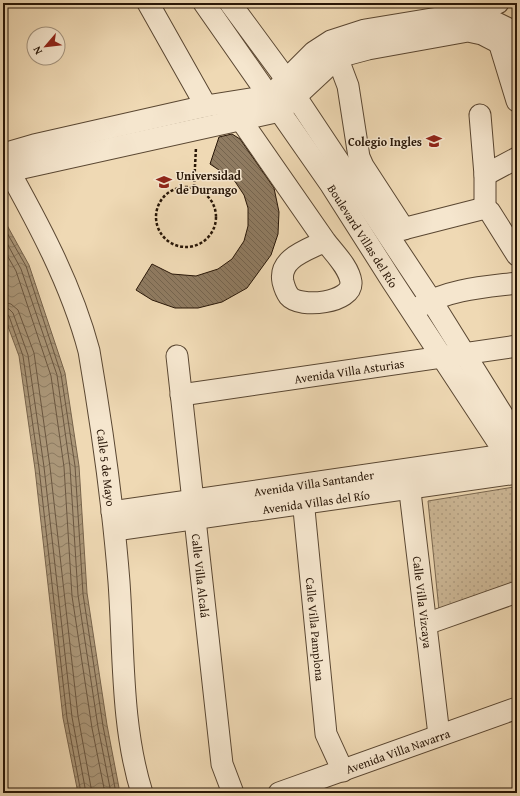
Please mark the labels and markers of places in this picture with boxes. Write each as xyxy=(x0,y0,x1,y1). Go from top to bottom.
school or university icon: Colegio Ingles xyxy=(425,132,443,150)
place label: Colegio Ingles xyxy=(348,133,422,150)
place label: Universidad de Durango xyxy=(176,167,241,198)
school or university icon: Universidad de Durango xyxy=(155,173,173,191)

